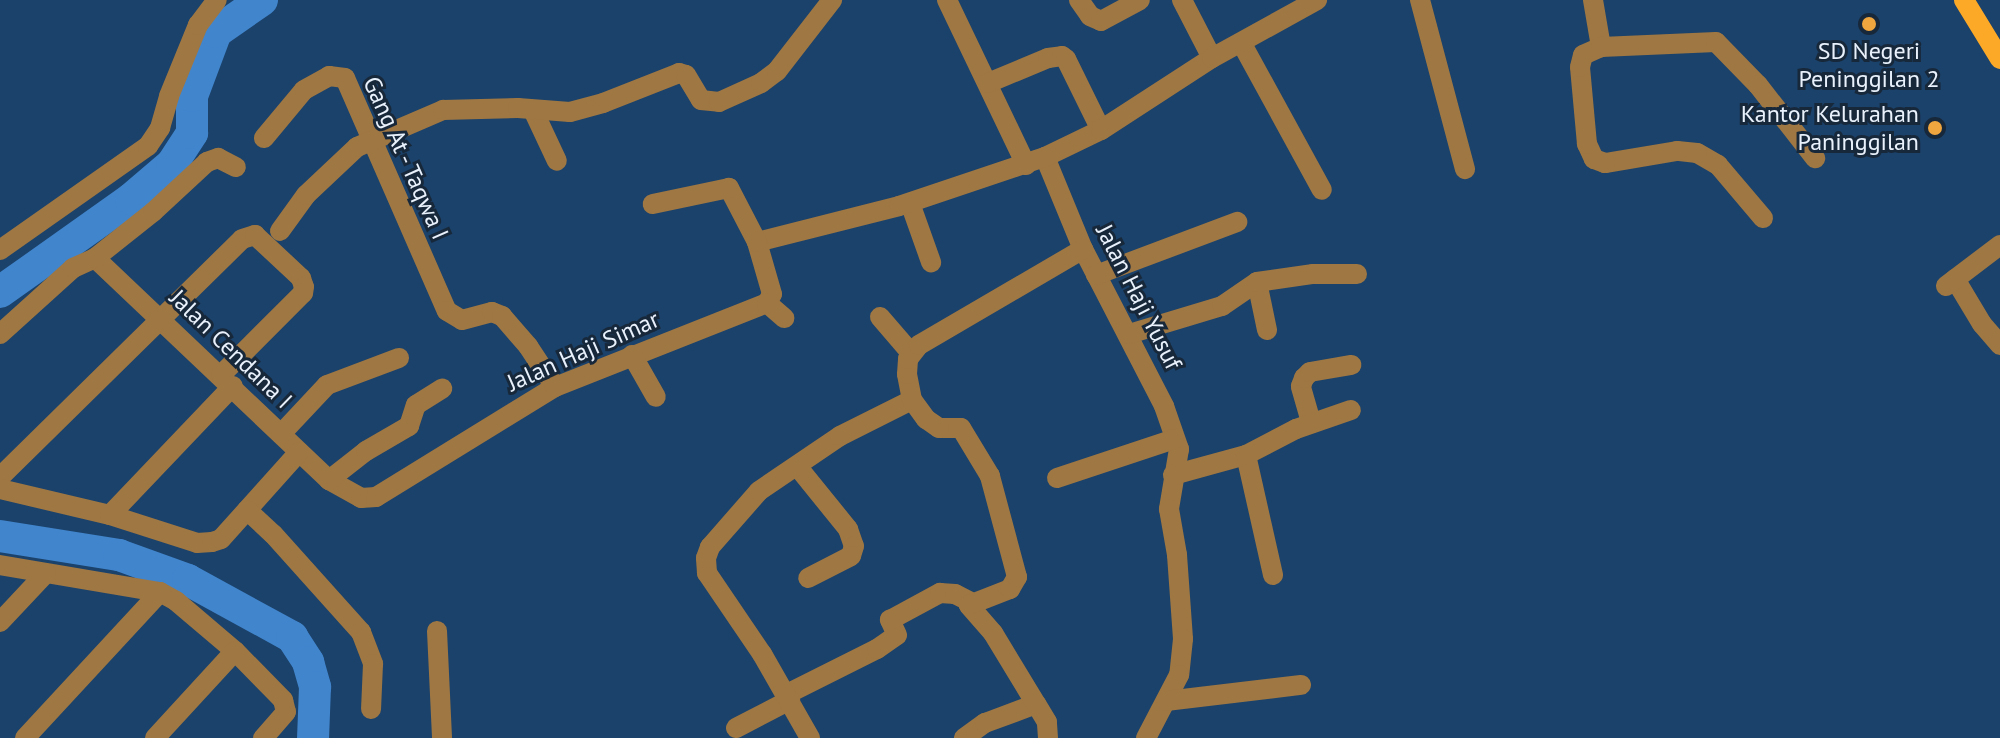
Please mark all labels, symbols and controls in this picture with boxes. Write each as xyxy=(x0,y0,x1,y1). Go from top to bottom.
marker: SD Negeri Peninggilan 2 xyxy=(1860,15,1878,33)
place label: SD Negeri Peninggilan 2 xyxy=(1798,37,1940,93)
street label: Gang At - Taqwa I xyxy=(356,70,456,246)
place label: Kantor Kelurahan Paninggilan xyxy=(1741,100,1919,156)
marker: Kantor Kelurahan Paninggilan xyxy=(1926,119,1944,137)
street label: Jalan Haji Yusuf xyxy=(1090,219,1188,375)
street label: Jalan Cendana I xyxy=(164,283,298,415)
street label: Jalan Haji Simar xyxy=(503,305,663,397)

